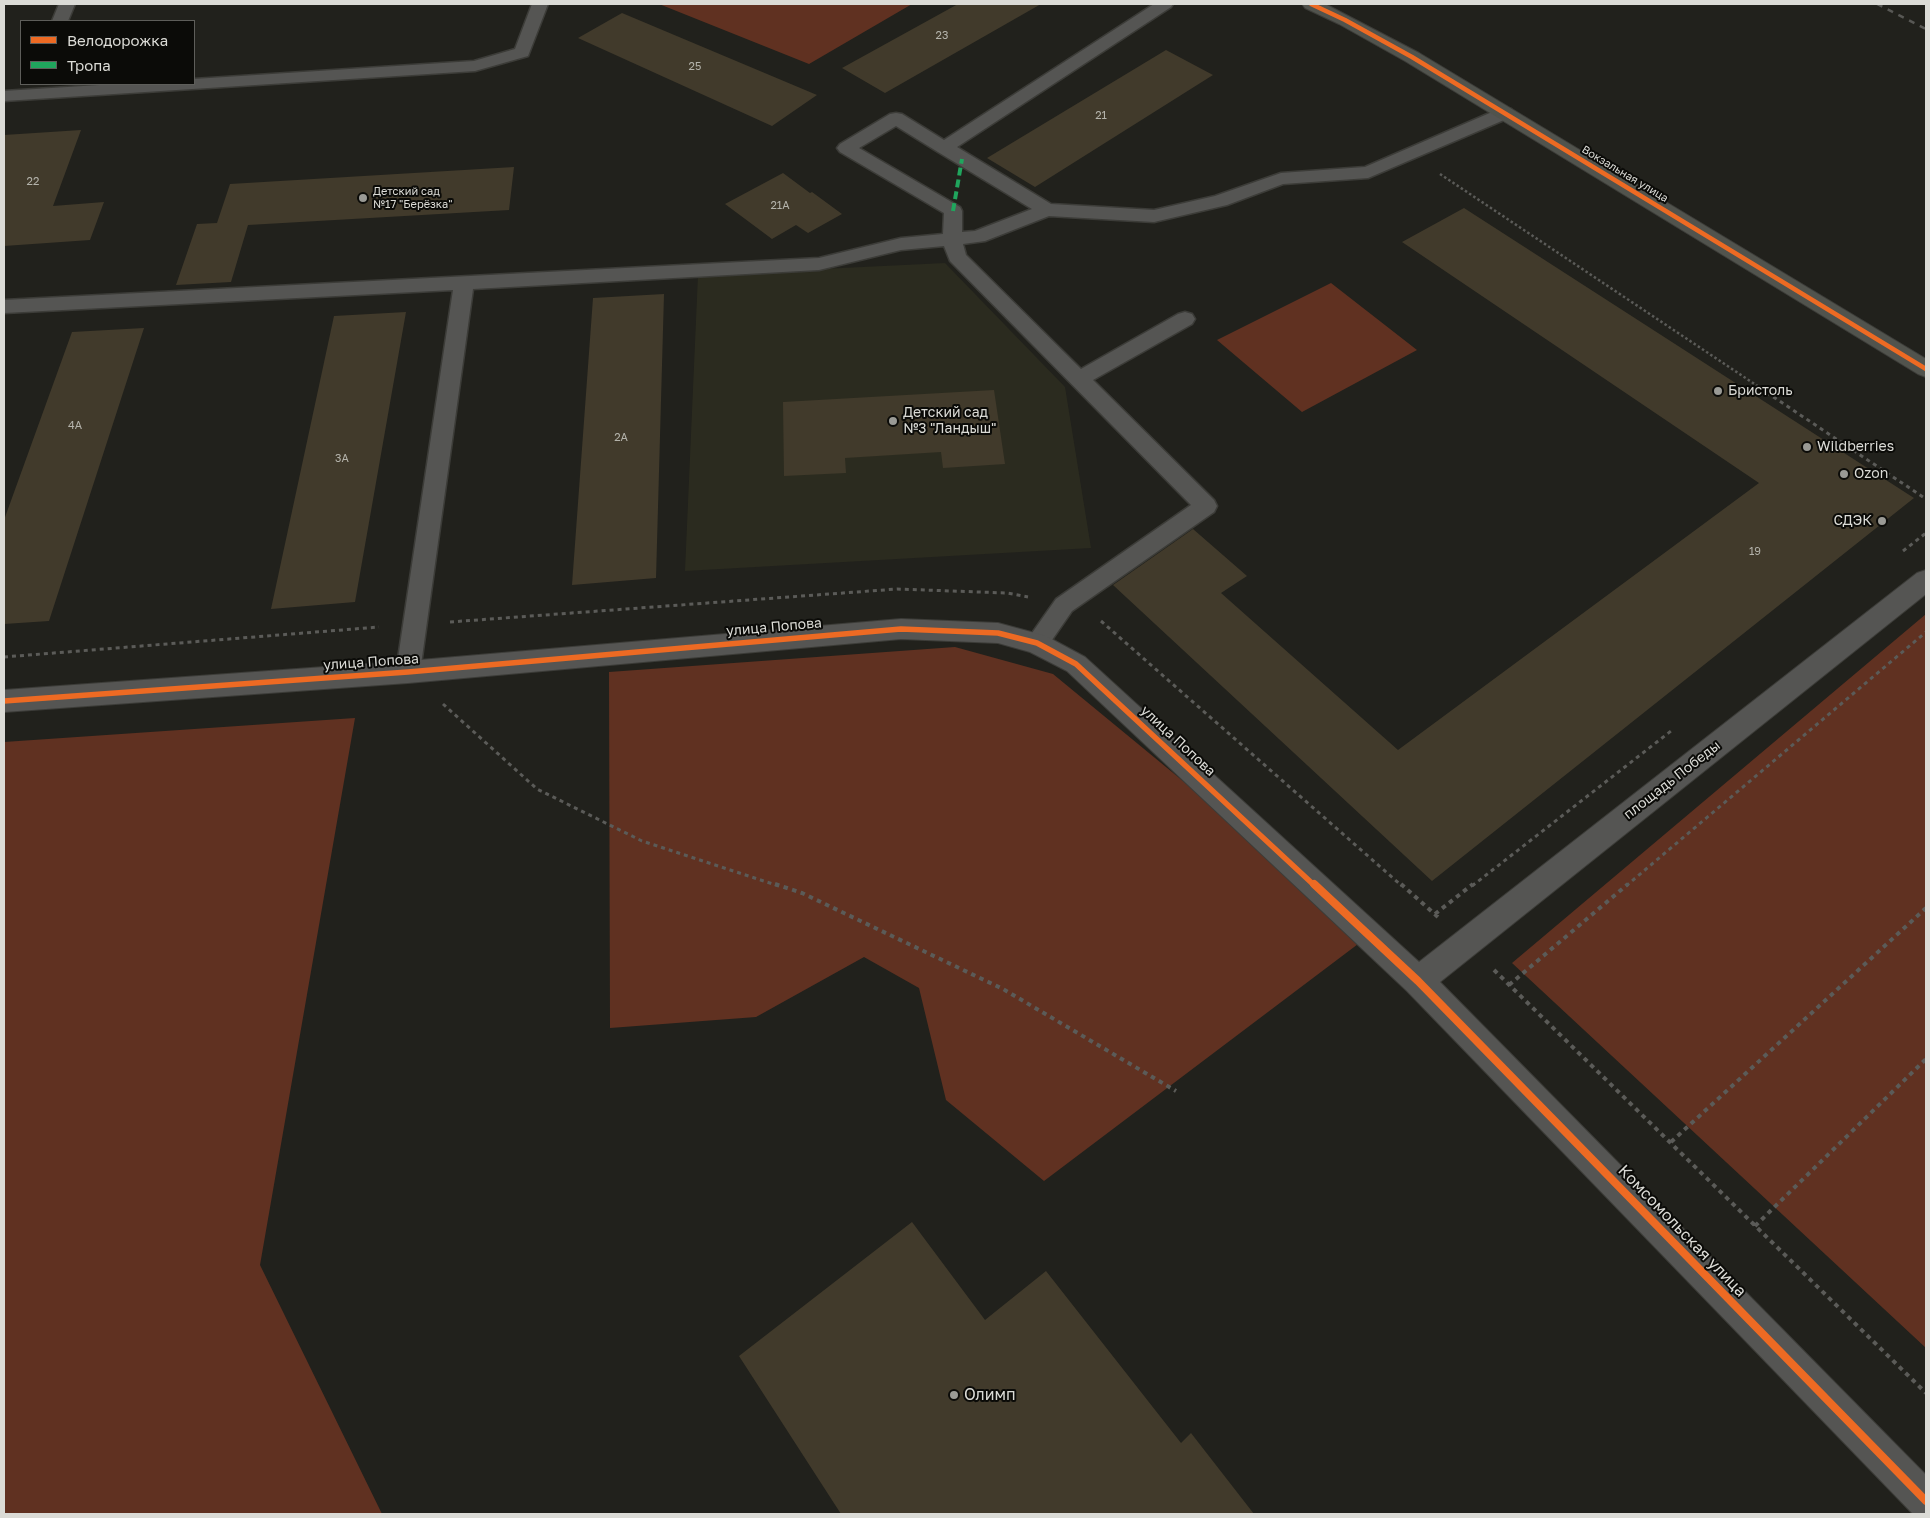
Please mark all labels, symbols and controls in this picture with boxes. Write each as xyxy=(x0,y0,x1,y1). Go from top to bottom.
legend xyxy=(20,20,195,85)
house number: 23 xyxy=(936,29,948,43)
text: Велодорожка xyxy=(67,31,168,49)
text: Тропа xyxy=(67,56,111,74)
house number: 25 xyxy=(689,60,701,74)
house number: 21 xyxy=(1095,109,1107,123)
street label: Вокзальная улица xyxy=(1579,143,1671,205)
house number: 22 xyxy=(27,175,39,189)
place label: Детский сад №17 "Берёзка" xyxy=(373,185,452,211)
marker: Детский сад №17 "Берёзка" xyxy=(357,192,369,204)
house number: 21А xyxy=(770,199,790,213)
place label: Бристоль xyxy=(1728,383,1793,399)
marker: Бристоль xyxy=(1712,385,1724,397)
place label: Детский сад №3 "Ландыш" xyxy=(903,405,996,438)
marker: Детский сад №3 "Ландыш" xyxy=(887,415,899,427)
house number: 4А xyxy=(68,419,82,433)
house number: 2А xyxy=(614,431,628,445)
place label: Wildberries xyxy=(1817,439,1894,455)
marker: Wildberries xyxy=(1801,441,1813,453)
house number: 3А xyxy=(335,452,349,466)
place label: Ozon xyxy=(1854,466,1888,482)
marker: Ozon xyxy=(1838,468,1850,480)
place label: СДЭК xyxy=(1834,513,1872,529)
marker: СДЭК xyxy=(1876,515,1888,527)
house number: 19 xyxy=(1749,545,1761,559)
street label: улица Попова xyxy=(725,614,823,640)
street label: улица Попова xyxy=(323,650,419,674)
street label: улица Попова xyxy=(1137,702,1219,780)
street label: площадь Победы xyxy=(1620,737,1724,823)
street label: Комсомольская улица xyxy=(1614,1161,1750,1301)
place label: Олимп xyxy=(964,1385,1016,1405)
marker: Олимп xyxy=(948,1389,960,1401)

